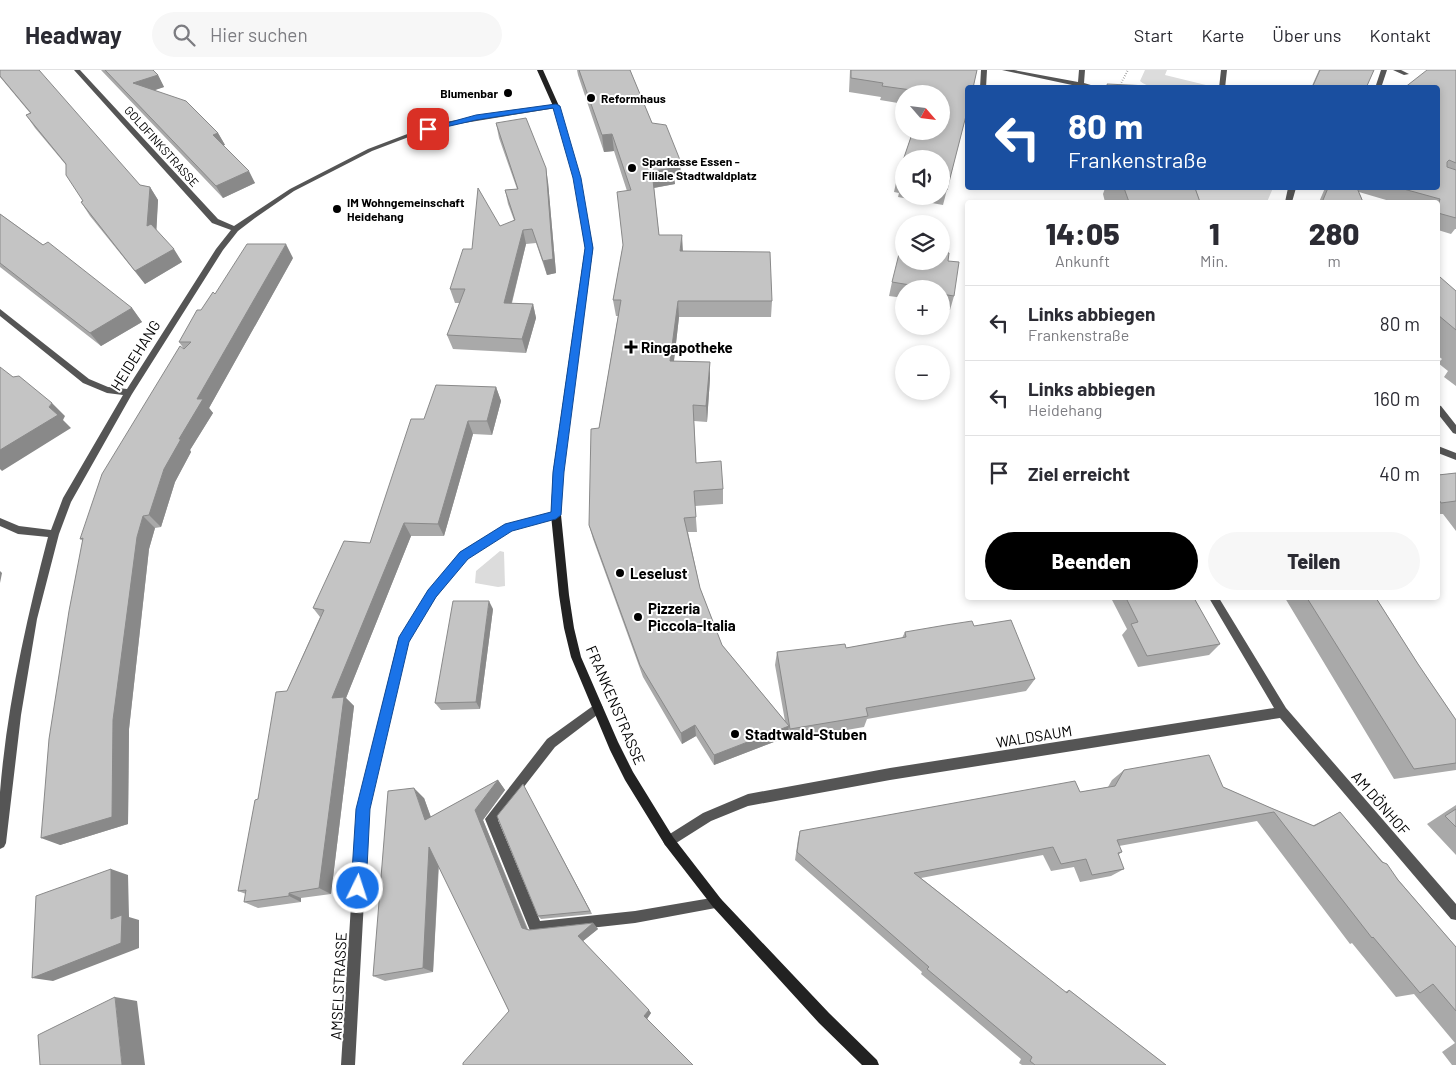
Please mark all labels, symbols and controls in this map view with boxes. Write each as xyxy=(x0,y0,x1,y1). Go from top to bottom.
search box xyxy=(152,12,502,57)
text: Headway xyxy=(25,20,122,49)
icon: search xyxy=(170,21,198,49)
text: Hier suchen xyxy=(210,23,308,46)
text: Start xyxy=(1134,24,1173,46)
text: Karte xyxy=(1201,24,1244,46)
text: Über uns xyxy=(1272,24,1341,46)
text: Kontakt xyxy=(1369,24,1431,46)
north arrow xyxy=(895,85,950,140)
map controls xyxy=(895,85,950,400)
place label: Blumenbar xyxy=(440,86,498,100)
marker: Blumenbar xyxy=(502,87,514,99)
place label: Reformhaus xyxy=(601,91,666,105)
marker: Reformhaus xyxy=(585,92,597,104)
street label: GOLDFINKSTRASSE xyxy=(122,103,202,189)
text: 80 m xyxy=(1068,104,1143,146)
icon: left xyxy=(985,105,1050,170)
pin xyxy=(407,108,449,150)
icon: arrive xyxy=(414,115,442,143)
text: Frankenstraße xyxy=(1068,146,1207,172)
button: sound xyxy=(895,150,950,205)
place label: Sparkasse Essen - Filiale Stadtwaldplatz xyxy=(642,154,757,182)
marker: Sparkasse Essen - Filiale Stadtwaldplatz xyxy=(626,162,638,174)
place label: IM Wohngemeinschaft Heidehang xyxy=(347,195,465,223)
marker: IM Wohngemeinschaft Heidehang xyxy=(331,203,343,215)
button: layers xyxy=(895,215,950,270)
text: 14:05 xyxy=(1045,215,1120,251)
text: 1 xyxy=(1209,215,1220,251)
text: 280 xyxy=(1309,215,1359,251)
text: Ankunft xyxy=(1055,251,1110,270)
text: Min. xyxy=(1200,251,1228,270)
text: m xyxy=(1328,251,1341,270)
button: + xyxy=(895,280,950,335)
text: Links abbiegen xyxy=(1028,302,1155,325)
icon: left xyxy=(985,309,1013,337)
text: 80 m xyxy=(1380,312,1420,335)
street label: HEIDEHANG xyxy=(106,317,164,393)
text: Frankenstraße xyxy=(1028,325,1129,344)
place label: Ringapotheke xyxy=(641,338,733,356)
marker: Ringapotheke xyxy=(625,341,637,353)
button: − xyxy=(895,345,950,400)
text: Links abbiegen xyxy=(1028,377,1155,400)
icon: left xyxy=(985,384,1013,412)
text: 160 m xyxy=(1373,387,1420,410)
text: Heidehang xyxy=(1028,400,1102,419)
icon: arrive xyxy=(985,459,1013,487)
text: Ziel erreicht xyxy=(1028,462,1130,485)
text: 40 m xyxy=(1379,462,1420,485)
button: Beenden xyxy=(985,532,1198,590)
button: Teilen xyxy=(1208,532,1420,590)
place label: Leselust xyxy=(630,564,688,582)
marker: Leselust xyxy=(614,567,626,579)
place label: Pizzeria Piccola-Italia xyxy=(648,599,736,634)
marker: Pizzeria Piccola-Italia xyxy=(632,611,644,623)
street label: FRANKENSTRASSE xyxy=(583,643,649,767)
street label: WALDSAUM xyxy=(995,721,1073,751)
place label: Stadtwald-Stuben xyxy=(745,725,867,743)
marker: Stadtwald-Stuben xyxy=(729,728,741,740)
street label: AM DÖNHOF xyxy=(1348,767,1414,839)
position arrow xyxy=(331,861,383,913)
street label: AMSELSTRASSE xyxy=(326,932,350,1040)

